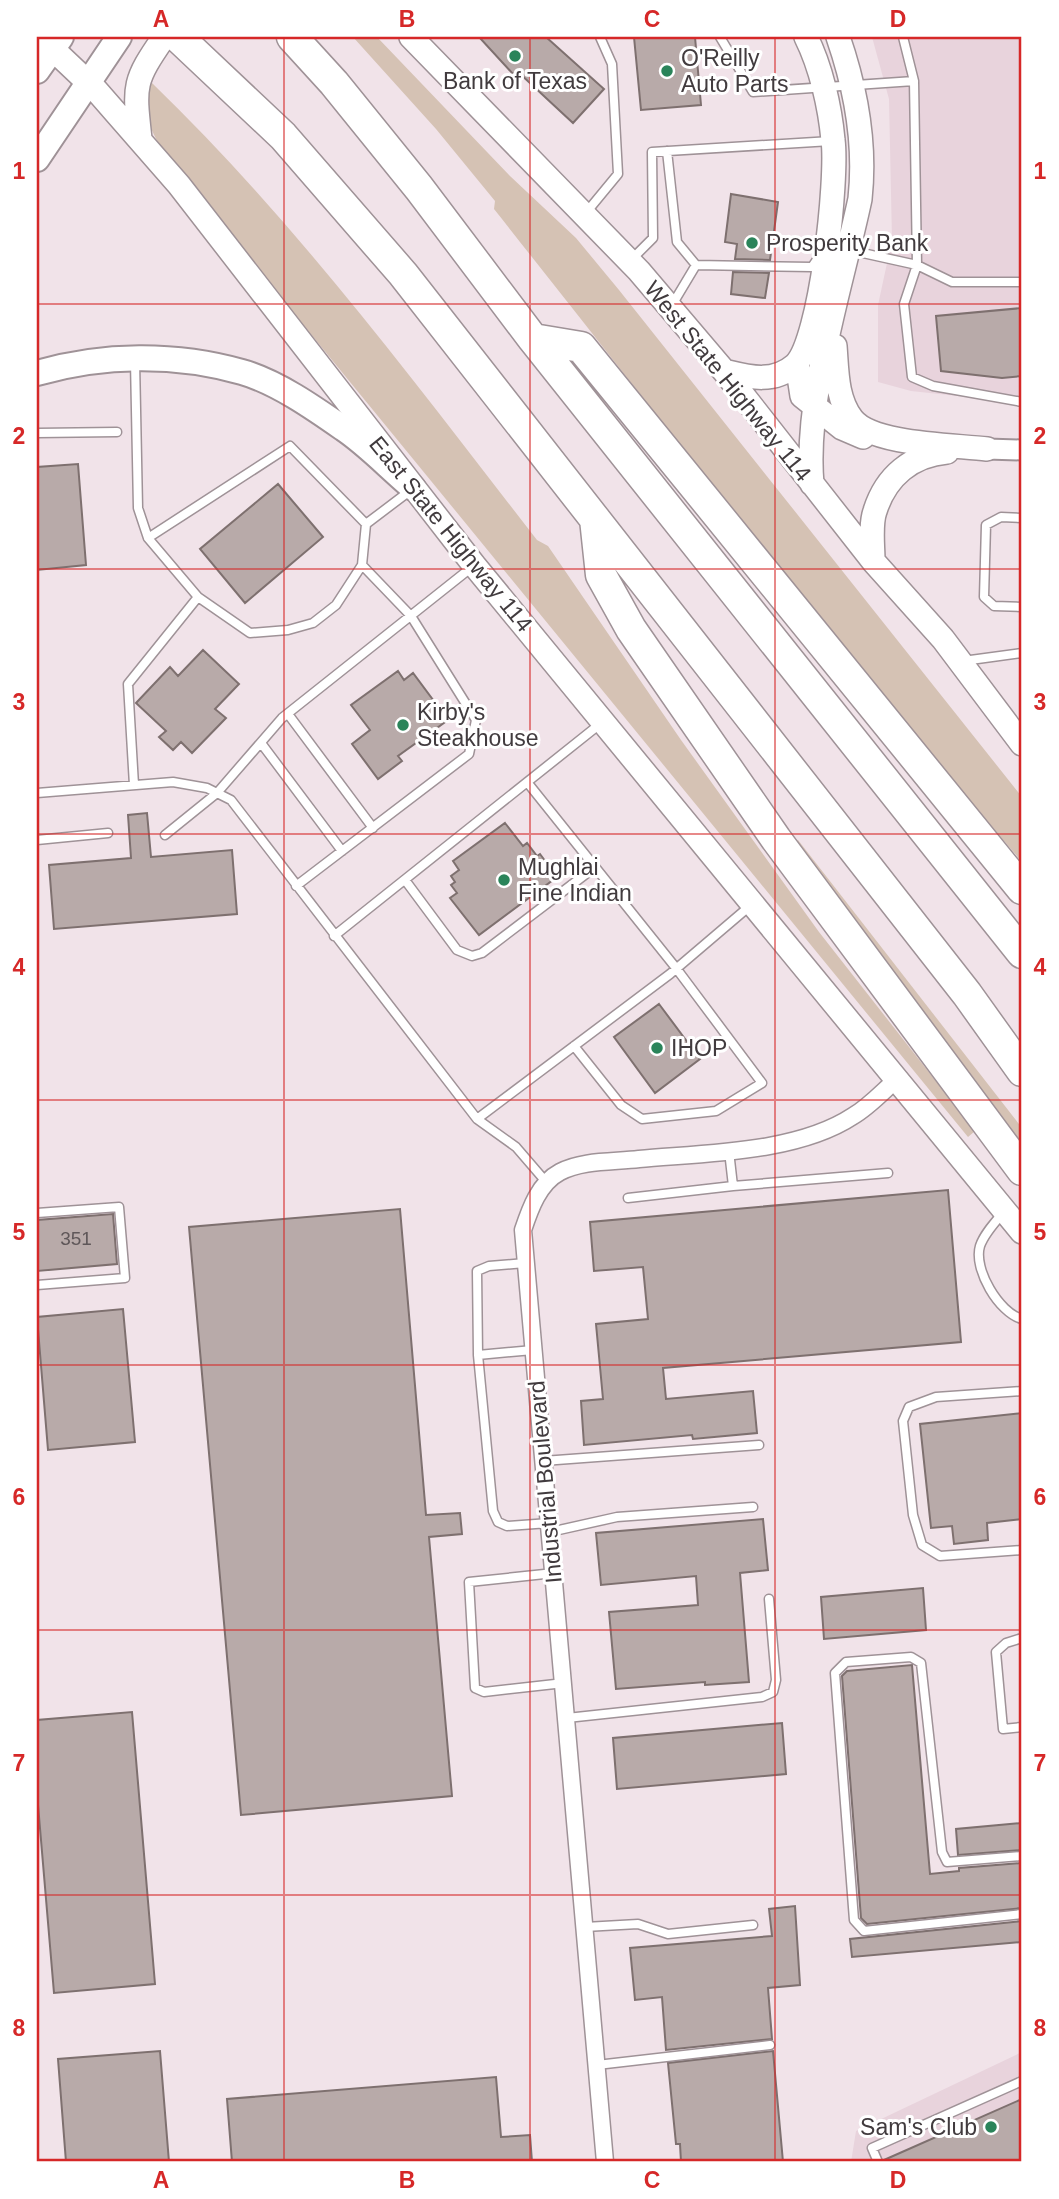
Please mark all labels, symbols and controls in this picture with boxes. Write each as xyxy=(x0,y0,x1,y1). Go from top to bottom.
text: A xyxy=(153,6,169,32)
text: B xyxy=(399,6,415,32)
text: C xyxy=(644,6,660,32)
text: D xyxy=(890,6,906,32)
place label: O'Reilly Auto Parts xyxy=(681,45,788,97)
marker: Bank of Texas xyxy=(507,48,523,64)
marker: O'Reilly Auto Parts xyxy=(659,63,675,79)
place label: Bank of Texas xyxy=(443,68,587,94)
text: 1 xyxy=(13,158,26,184)
text: 1 xyxy=(1034,158,1047,184)
place label: Prosperity Bank xyxy=(766,230,929,256)
marker: Prosperity Bank xyxy=(744,235,760,251)
street label: West State Highway 114 xyxy=(639,276,817,486)
text: 2 xyxy=(13,423,25,449)
text: 2 xyxy=(1034,423,1046,449)
street label: East State Highway 114 xyxy=(364,431,538,637)
text: 3 xyxy=(13,689,25,715)
text: 3 xyxy=(1034,689,1046,715)
place label: Kirby's Steakhouse xyxy=(417,699,538,751)
marker: Kirby's Steakhouse xyxy=(395,717,411,733)
place label: Mughlai Fine Indian xyxy=(518,854,632,906)
marker: Mughlai Fine Indian xyxy=(496,872,512,888)
text: 4 xyxy=(13,954,26,980)
text: 4 xyxy=(1034,954,1047,980)
place label: IHOP xyxy=(671,1035,727,1061)
marker: IHOP xyxy=(649,1040,665,1056)
text: 5 xyxy=(13,1219,26,1245)
text: 5 xyxy=(1034,1219,1047,1245)
house number: 351 xyxy=(60,1228,92,1249)
street label: Industrial Boulevard xyxy=(523,1380,567,1584)
text: 6 xyxy=(13,1484,25,1510)
text: 6 xyxy=(1034,1484,1046,1510)
text: 7 xyxy=(13,1750,25,1776)
text: 7 xyxy=(1034,1750,1046,1776)
text: 8 xyxy=(13,2015,26,2041)
text: 8 xyxy=(1034,2015,1047,2041)
place label: Sam's Club xyxy=(860,2114,977,2140)
marker: Sam's Club xyxy=(983,2119,999,2135)
text: A xyxy=(153,2167,169,2193)
text: B xyxy=(399,2167,415,2193)
text: C xyxy=(644,2167,660,2193)
text: D xyxy=(890,2167,906,2193)

